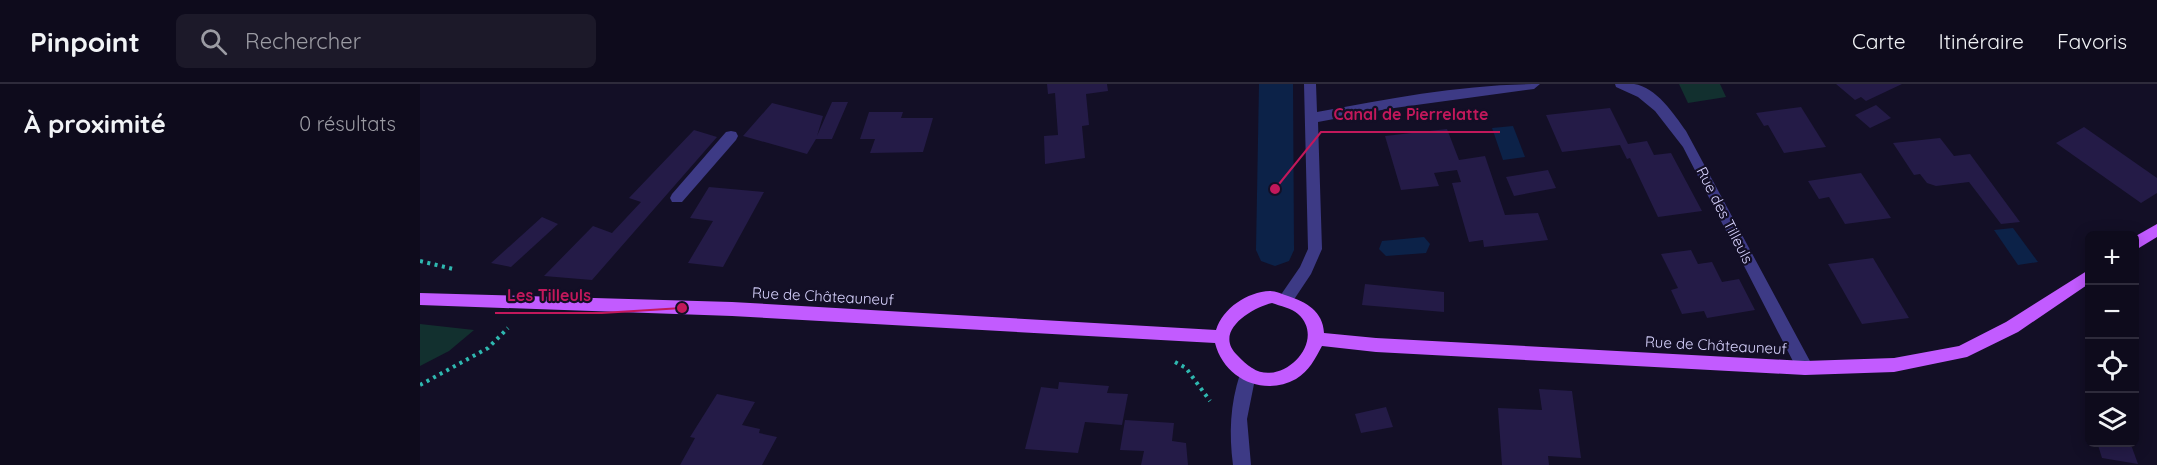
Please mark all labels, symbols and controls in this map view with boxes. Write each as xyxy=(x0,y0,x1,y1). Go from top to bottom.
search box xyxy=(176,14,596,68)
text: Pinpoint xyxy=(30,24,140,59)
icon: search xyxy=(197,25,230,58)
text: Rechercher xyxy=(245,27,361,55)
text: Carte xyxy=(1852,28,1906,54)
text: Itinéraire xyxy=(1939,28,2024,54)
text: Favoris xyxy=(2057,28,2127,54)
callout: Canal de Pierrelatte xyxy=(1321,98,1500,132)
text: Canal de Pierrelatte xyxy=(1333,104,1489,124)
text: À proximité xyxy=(24,107,166,140)
text: 0 résultats xyxy=(299,111,396,136)
street label: Rue des Tilleuls xyxy=(1692,163,1758,267)
map controls xyxy=(2085,231,2139,447)
button: + xyxy=(2085,231,2139,285)
callout: Les Tilleuls xyxy=(495,279,602,313)
street label: Rue de Châteauneuf xyxy=(752,283,895,309)
text: Les Tilleuls xyxy=(507,285,591,305)
button: − xyxy=(2085,285,2139,339)
street label: Rue de Châteauneuf xyxy=(1645,332,1788,358)
button: locate xyxy=(2085,339,2139,393)
button: layers xyxy=(2085,393,2139,447)

